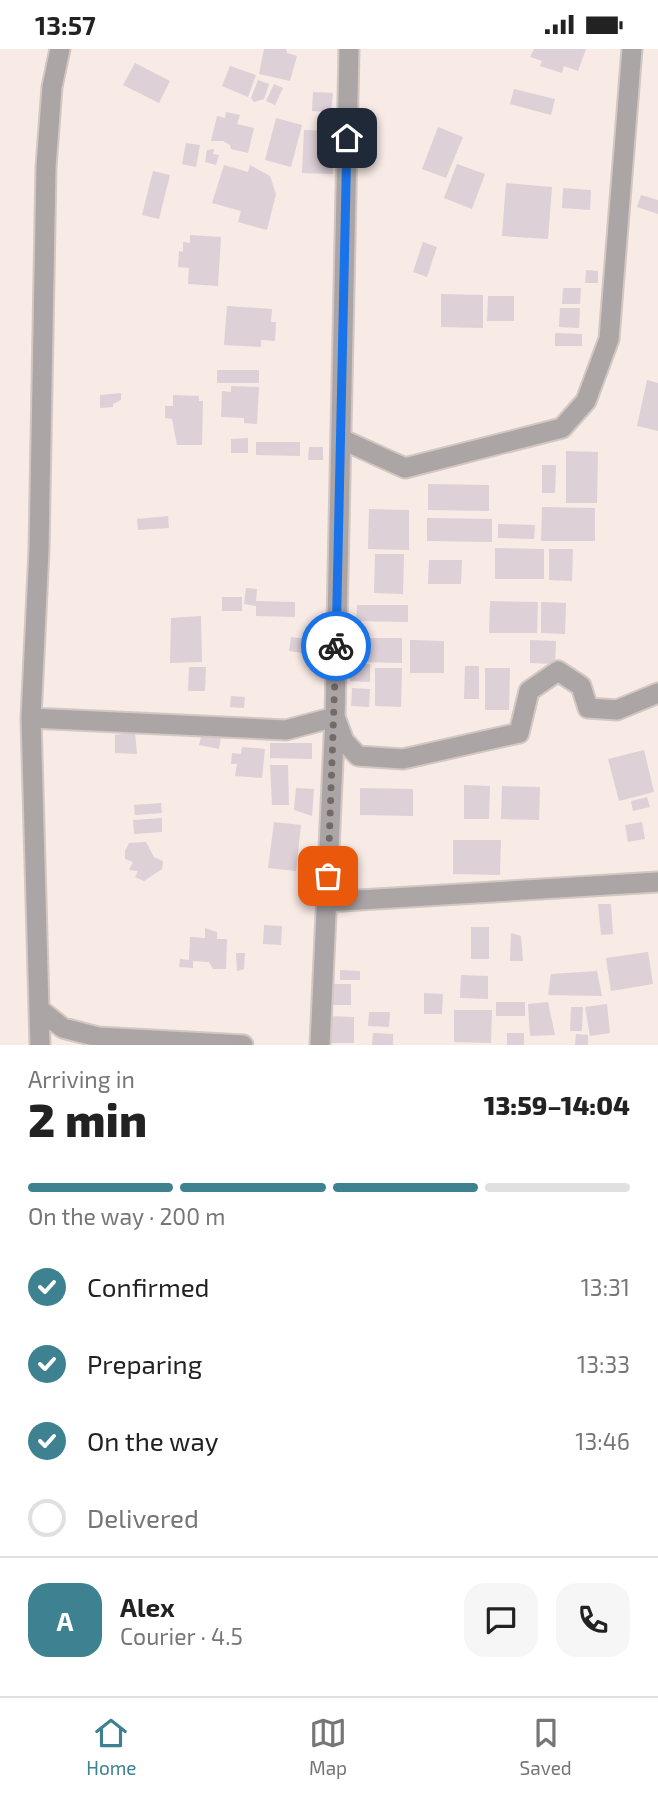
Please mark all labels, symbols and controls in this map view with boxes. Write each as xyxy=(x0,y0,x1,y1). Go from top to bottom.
text: 13:57 xyxy=(35,9,96,40)
pin xyxy=(317,108,377,168)
icon: home xyxy=(328,119,366,157)
courier xyxy=(301,611,371,681)
icon: bike xyxy=(317,627,355,665)
pin xyxy=(298,846,358,906)
icon: bag xyxy=(309,857,347,895)
text: Arriving in xyxy=(28,1065,135,1093)
text: 13:59–14:04 xyxy=(484,1089,630,1120)
text: 2 min xyxy=(28,1091,147,1146)
text: On the way · 200 m xyxy=(28,1202,225,1230)
icon: check xyxy=(28,1268,66,1306)
text: Confirmed xyxy=(87,1271,210,1302)
text: 13:31 xyxy=(581,1273,630,1301)
icon: check xyxy=(28,1345,66,1383)
text: Preparing xyxy=(87,1348,202,1379)
text: 13:33 xyxy=(577,1350,630,1378)
icon: check xyxy=(28,1422,66,1460)
text: On the way xyxy=(87,1425,218,1456)
text: 13:46 xyxy=(575,1427,630,1455)
text: Delivered xyxy=(87,1502,199,1533)
button: chat xyxy=(464,1583,538,1657)
button: phone xyxy=(556,1583,630,1657)
text: Alex xyxy=(120,1591,175,1622)
text: A xyxy=(57,1605,73,1636)
text: Courier · 4.5 xyxy=(120,1622,243,1650)
tab: Home xyxy=(86,1714,137,1779)
tab: Map xyxy=(309,1714,347,1779)
tab: Saved xyxy=(520,1714,572,1779)

